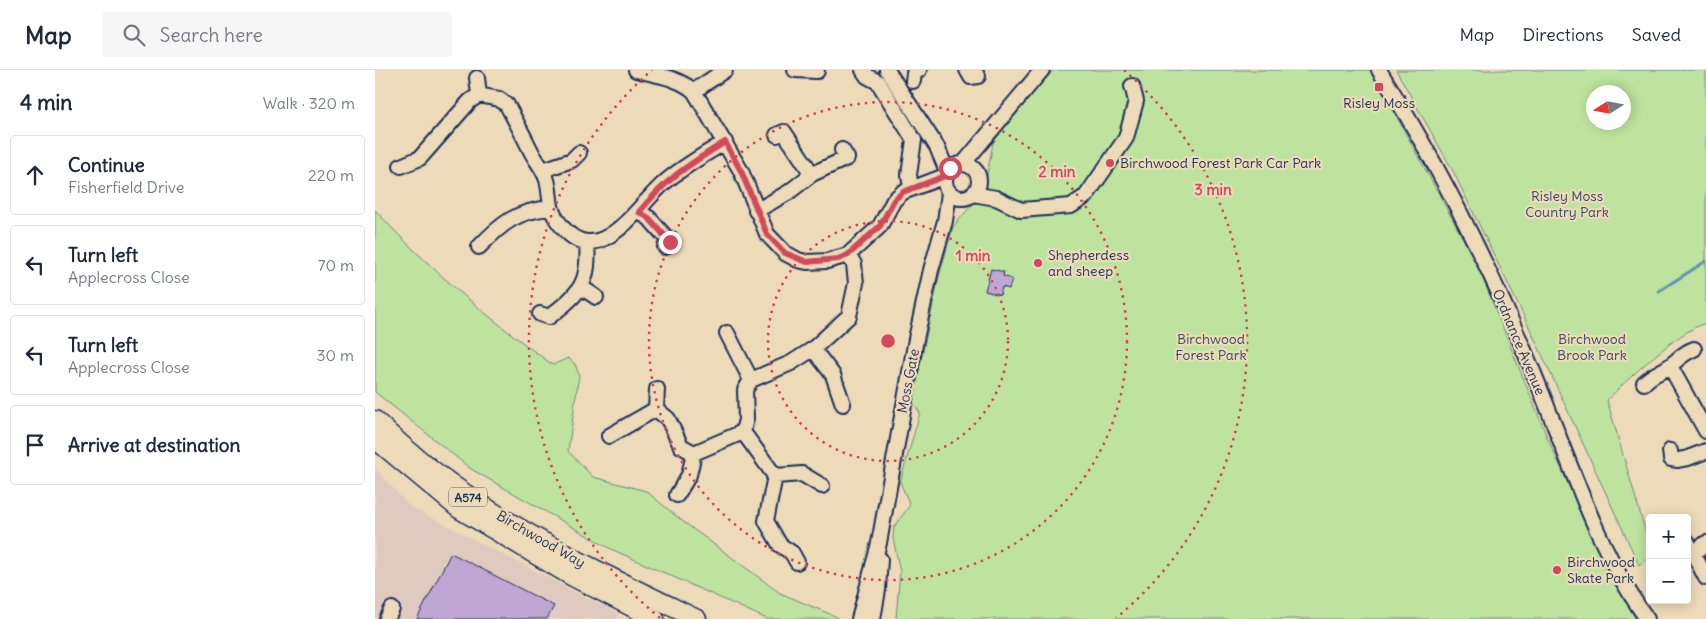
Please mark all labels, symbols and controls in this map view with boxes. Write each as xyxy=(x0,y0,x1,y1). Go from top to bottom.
search box xyxy=(102,12,452,57)
text: Map xyxy=(25,20,72,50)
icon: search xyxy=(120,21,148,49)
text: Search here xyxy=(160,23,263,47)
text: Map xyxy=(1459,23,1494,46)
text: Directions xyxy=(1522,23,1604,46)
text: Saved xyxy=(1632,23,1681,46)
marker: Risley Moss xyxy=(1373,81,1385,93)
north arrow xyxy=(1586,85,1631,130)
text: 4 min xyxy=(20,89,72,116)
text: Walk · 320 m xyxy=(263,93,355,113)
place label: Risley Moss xyxy=(1343,94,1415,112)
text: Continue xyxy=(68,153,145,177)
place label: Birchwood Forest Park Car Park xyxy=(1120,154,1321,172)
route start xyxy=(939,157,962,180)
marker: Birchwood Forest Park Car Park xyxy=(1104,157,1116,169)
icon: ahead xyxy=(21,161,49,189)
text: 2 min xyxy=(1039,162,1076,181)
text: 220 m xyxy=(308,165,354,185)
text: Fisherfield Drive xyxy=(68,177,184,197)
text: 3 min xyxy=(1194,180,1232,199)
park label: Risley Moss Country Park xyxy=(1525,187,1609,221)
route end xyxy=(659,231,682,254)
text: Turn left xyxy=(68,243,138,267)
text: 1 min xyxy=(956,246,991,265)
place label: Shepherdess and sheep xyxy=(1048,246,1129,280)
icon: left xyxy=(21,251,49,279)
text: 70 m xyxy=(318,255,354,275)
marker: Shepherdess and sheep xyxy=(1032,257,1044,269)
text: Applecross Close xyxy=(68,267,190,287)
street label: Ordnance Avenue xyxy=(1489,286,1549,398)
park label: Birchwood Forest Park xyxy=(1175,330,1247,364)
park label: Birchwood Brook Park xyxy=(1557,330,1627,364)
centre of rings xyxy=(879,332,897,350)
text: Turn left xyxy=(68,333,138,357)
icon: left xyxy=(21,341,49,369)
text: 30 m xyxy=(317,345,354,365)
street label: Moss Gate xyxy=(893,347,923,415)
text: Applecross Close xyxy=(68,357,190,377)
icon: arrive xyxy=(21,431,49,459)
text: Arrive at destination xyxy=(68,433,241,457)
road number: A574 xyxy=(449,488,487,507)
street label: Birchwood Way xyxy=(493,506,589,572)
map controls xyxy=(1646,514,1691,604)
button: + xyxy=(1646,514,1691,559)
place label: Birchwood Skate Park xyxy=(1567,553,1635,587)
button: − xyxy=(1646,559,1691,604)
marker: Birchwood Skate Park xyxy=(1551,564,1563,576)

